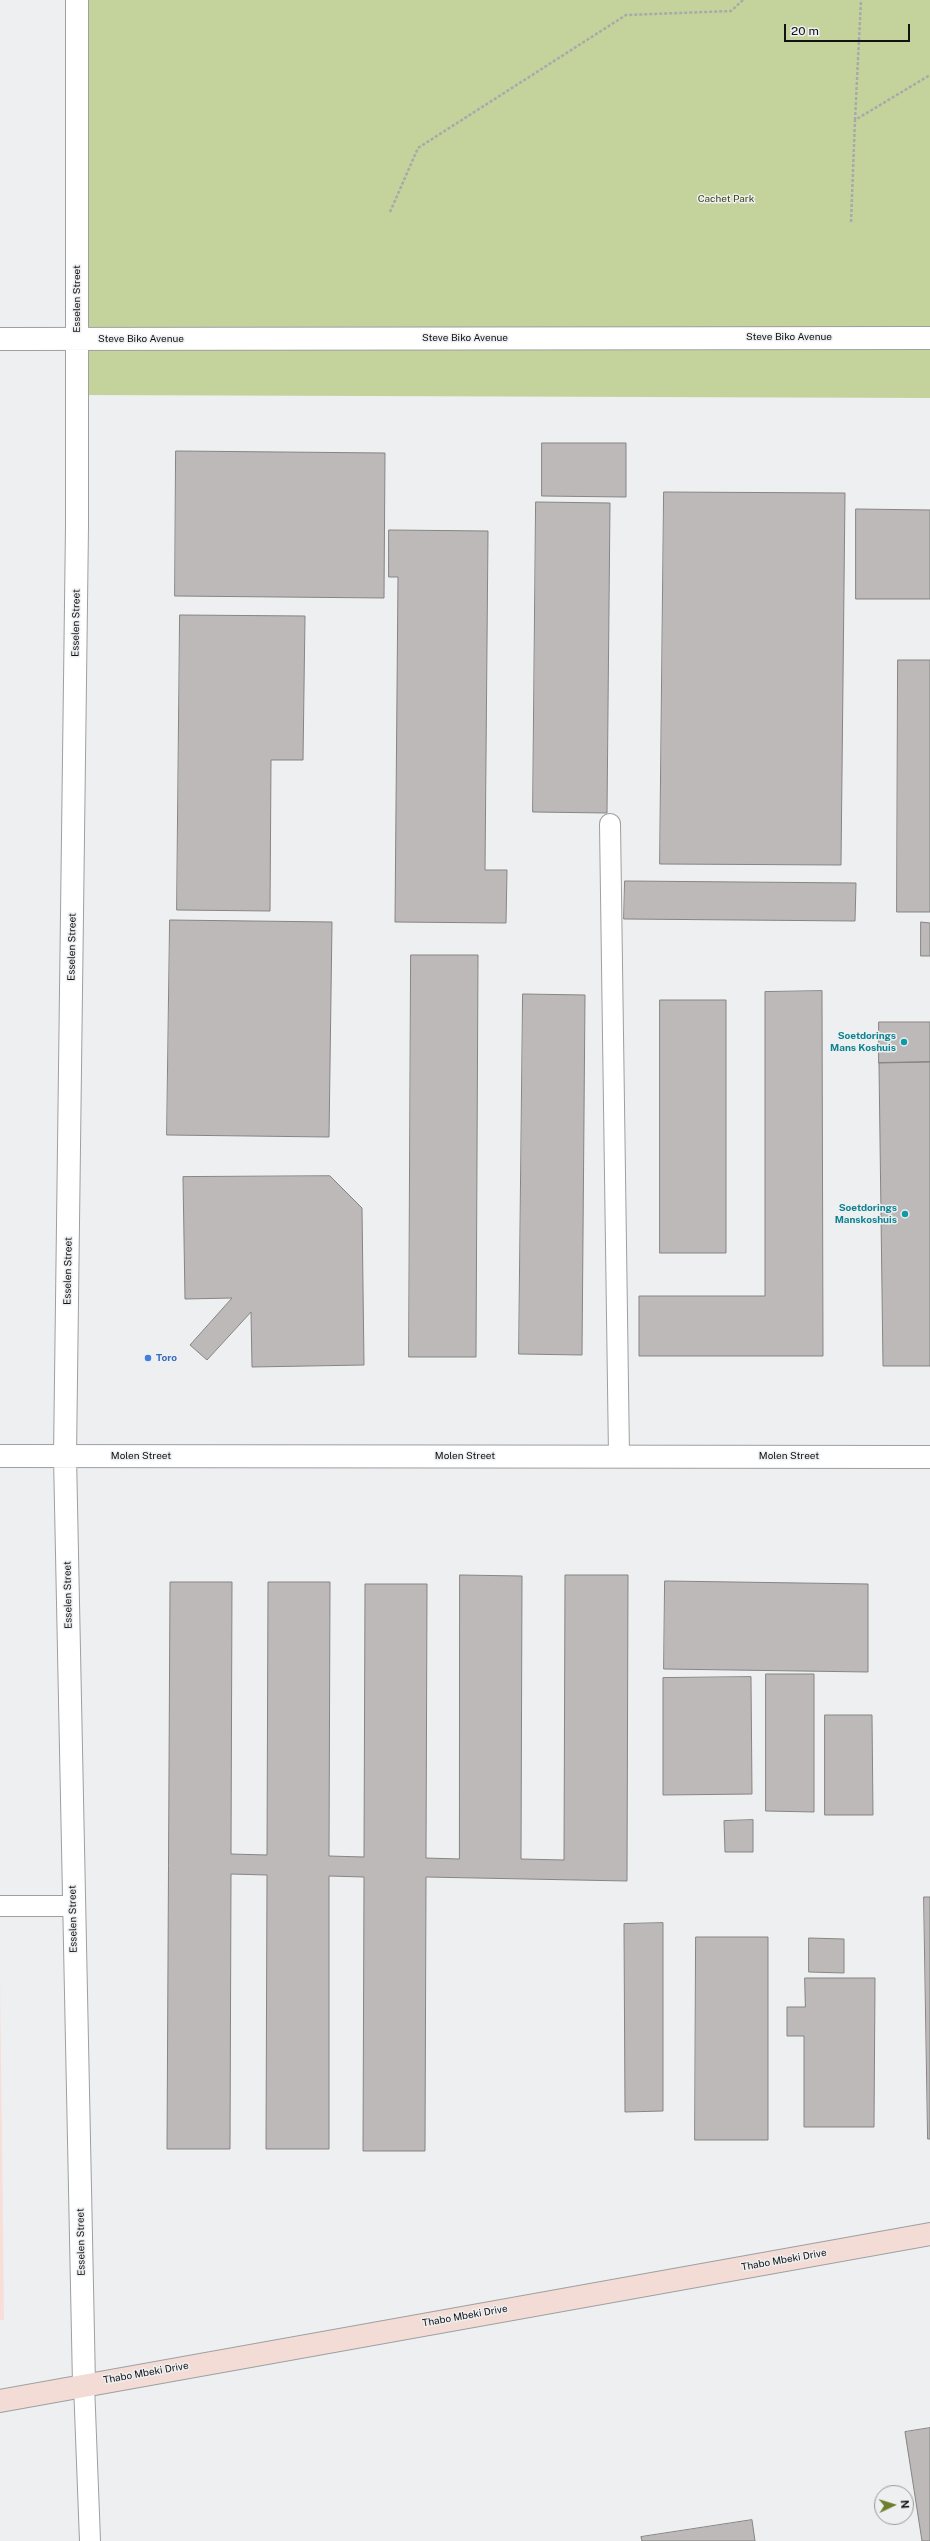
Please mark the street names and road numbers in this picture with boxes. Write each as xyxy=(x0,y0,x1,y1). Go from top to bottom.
street label: Esselen Street xyxy=(71,265,83,333)
street label: Steve Biko Avenue xyxy=(746,331,832,343)
street label: Steve Biko Avenue xyxy=(422,332,508,344)
street label: Steve Biko Avenue xyxy=(98,333,184,345)
street label: Esselen Street xyxy=(69,589,83,657)
street label: Esselen Street xyxy=(65,913,79,981)
street label: Esselen Street xyxy=(61,1237,75,1305)
street label: Molen Street xyxy=(111,1450,171,1462)
street label: Molen Street xyxy=(435,1450,495,1462)
street label: Molen Street xyxy=(759,1450,819,1462)
street label: Esselen Street xyxy=(61,1561,75,1629)
street label: Esselen Street xyxy=(66,1885,80,1953)
street label: Esselen Street xyxy=(74,2208,88,2276)
street label: Thabo Mbeki Drive xyxy=(741,2247,827,2273)
street label: Thabo Mbeki Drive xyxy=(422,2303,508,2329)
street label: Thabo Mbeki Drive xyxy=(103,2360,189,2386)

